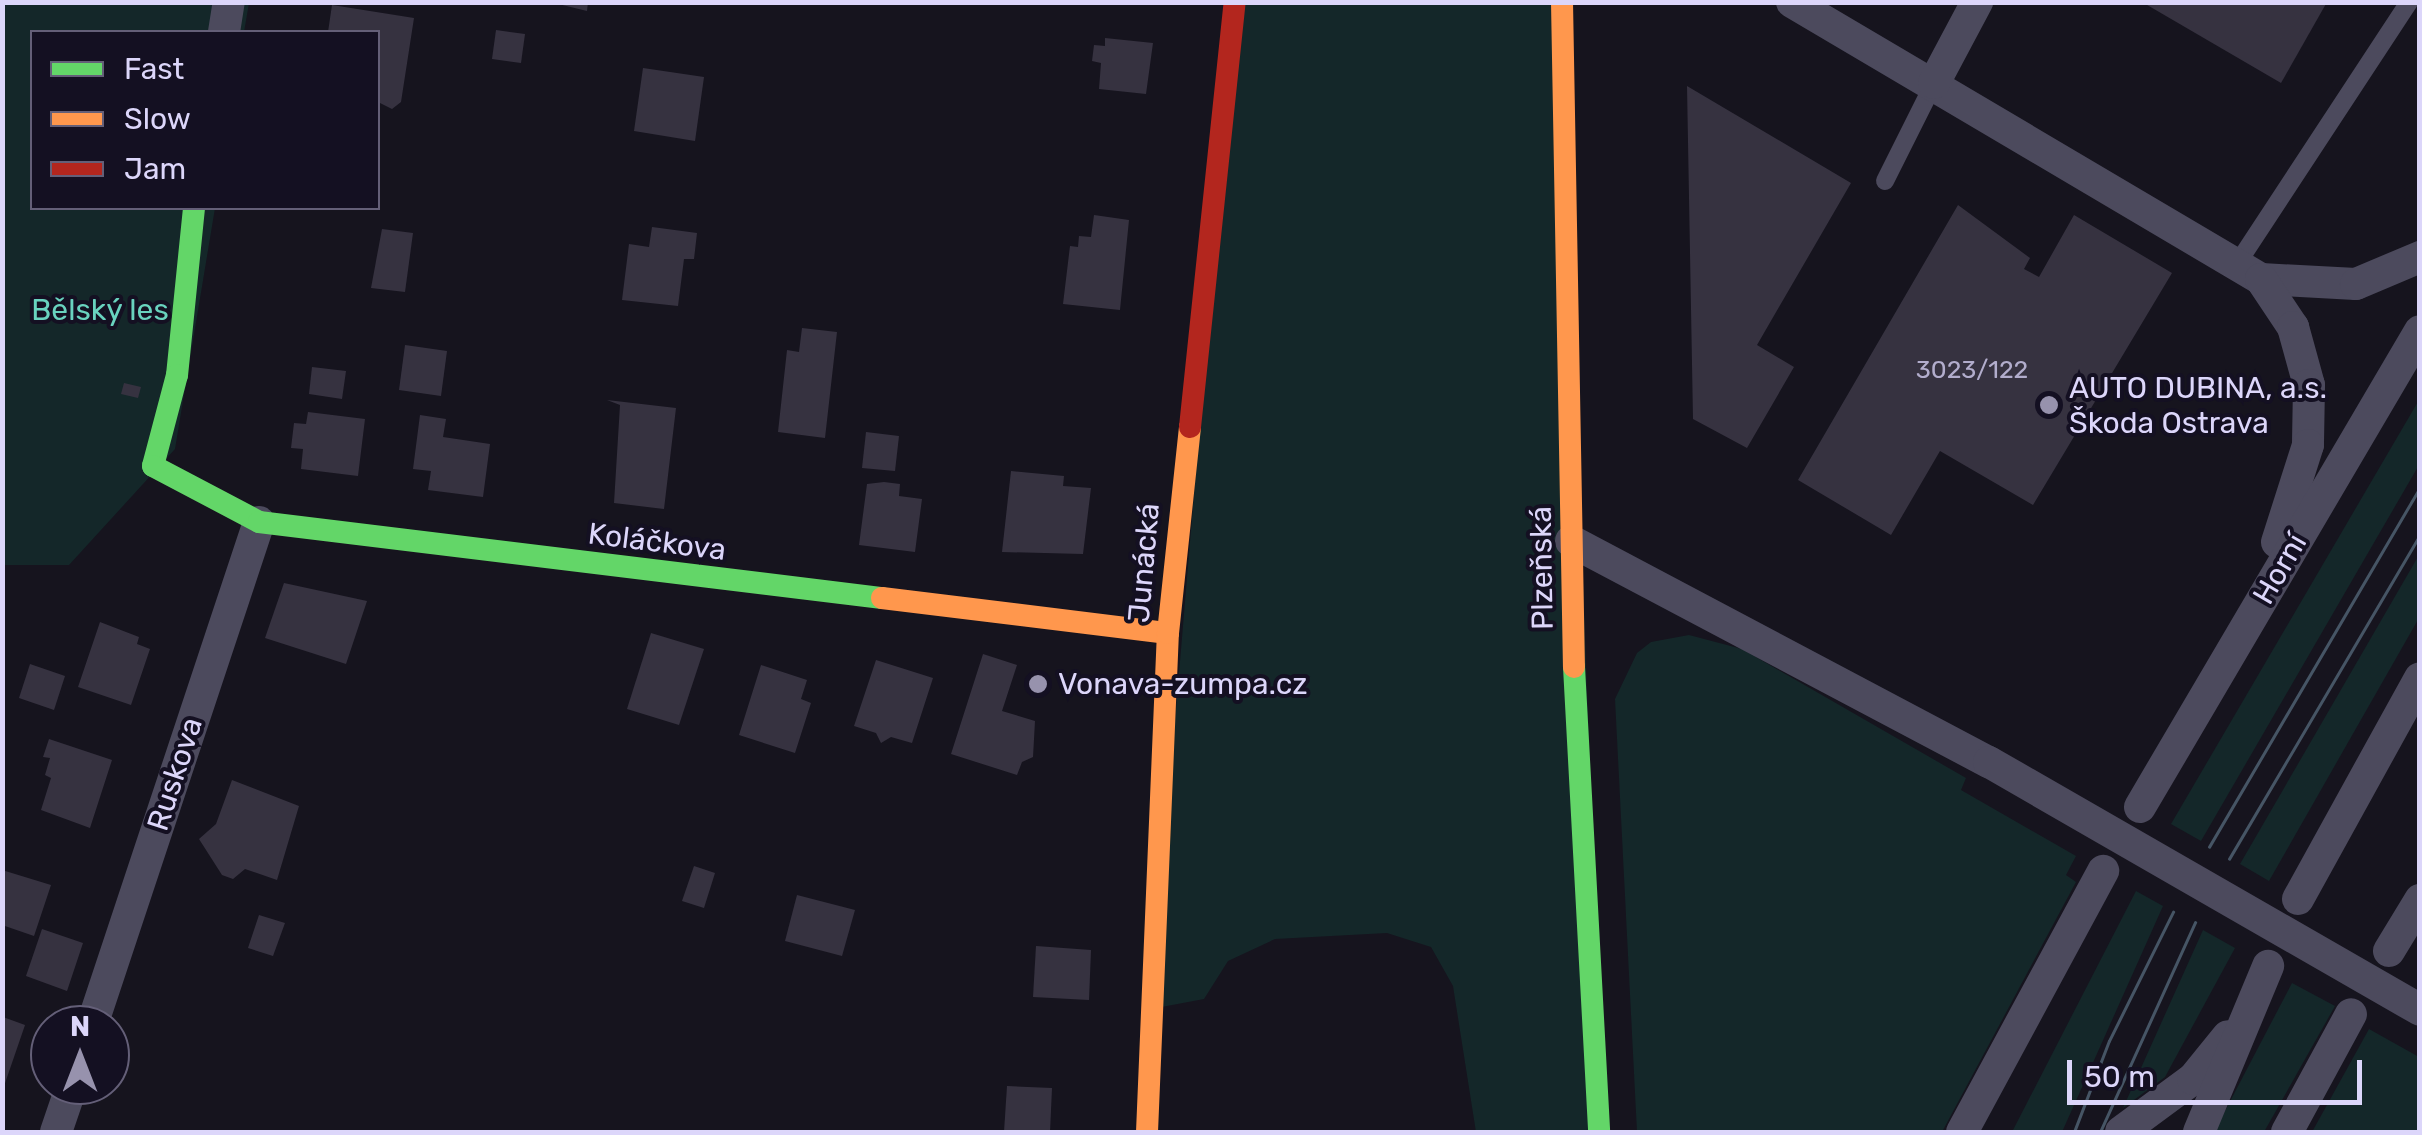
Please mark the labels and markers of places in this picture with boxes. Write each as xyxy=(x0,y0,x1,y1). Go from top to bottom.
place label: AUTO DUBINA, a.s. Škoda Ostrava xyxy=(2069,370,2327,440)
marker: AUTO DUBINA, a.s. Škoda Ostrava xyxy=(2038,394,2060,416)
place label: Vonava-zumpa.cz xyxy=(1058,666,1308,702)
marker: Vonava-zumpa.cz xyxy=(1027,673,1049,695)

